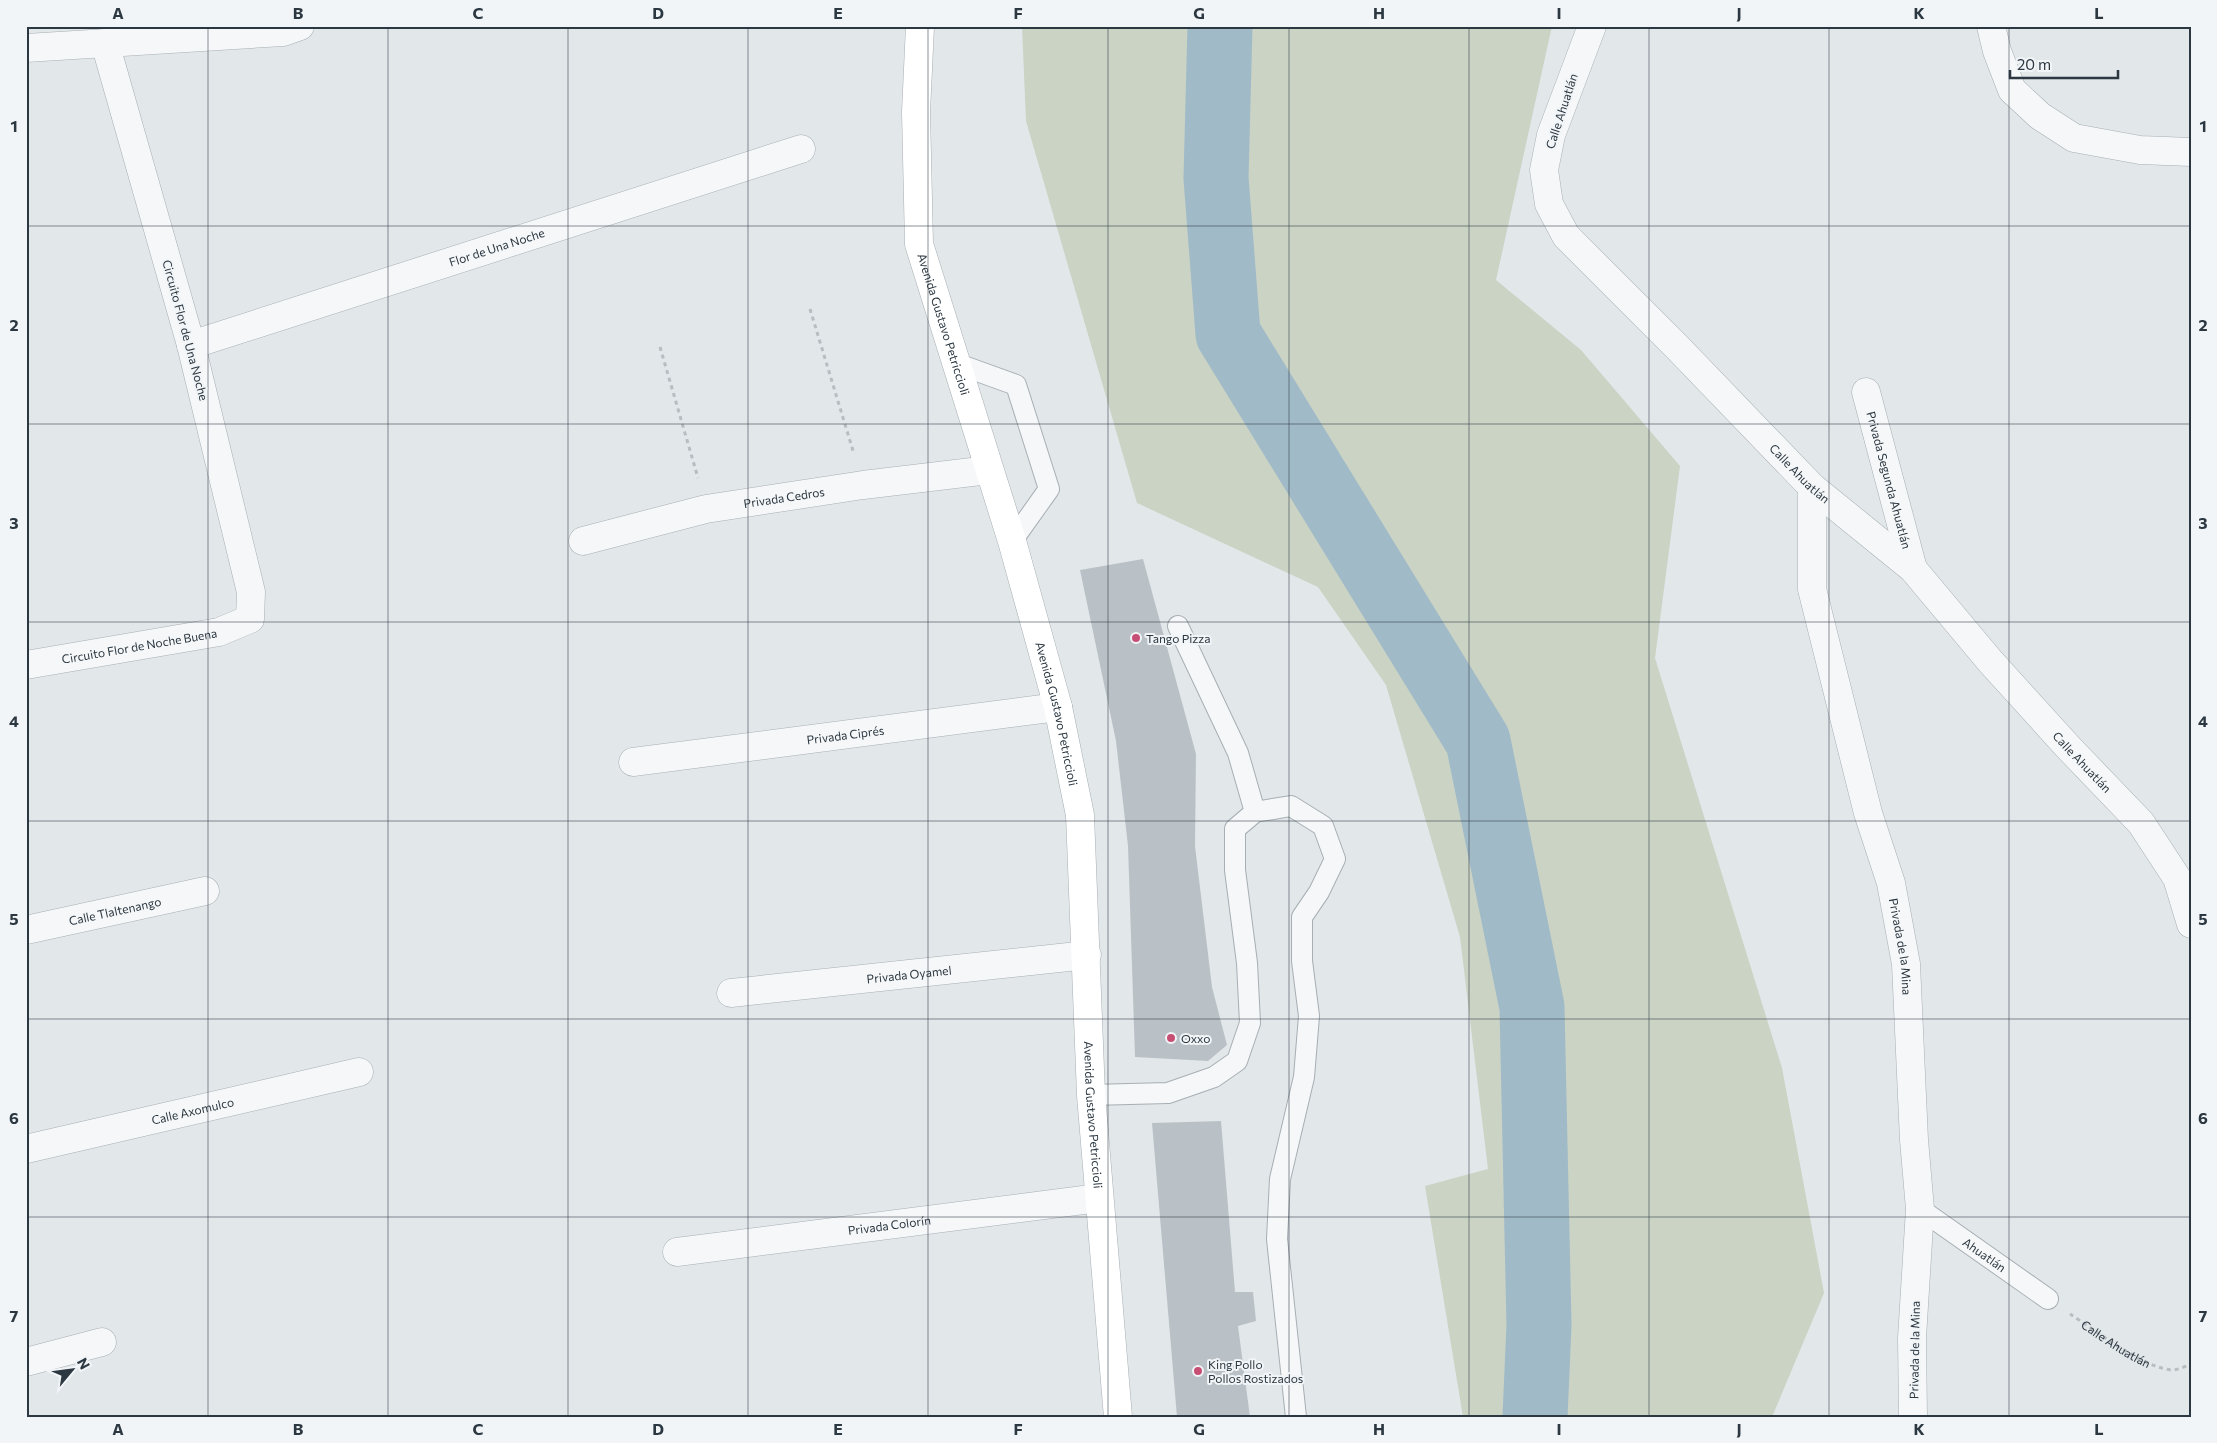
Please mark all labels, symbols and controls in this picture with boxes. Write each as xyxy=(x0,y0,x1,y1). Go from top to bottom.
text: A xyxy=(112,3,124,22)
text: B xyxy=(293,3,304,22)
text: C xyxy=(473,3,484,22)
text: D xyxy=(652,3,664,22)
text: E xyxy=(833,3,843,22)
text: F xyxy=(1013,3,1023,22)
text: G xyxy=(1193,3,1205,22)
text: H xyxy=(1373,3,1385,22)
text: I xyxy=(1556,3,1562,22)
text: J xyxy=(1736,3,1742,22)
text: K xyxy=(1913,3,1925,22)
text: L xyxy=(2094,3,2104,22)
scale bar xyxy=(2010,48,2117,80)
text: 20 m xyxy=(2017,55,2051,73)
street label: Calle Ahuatlán xyxy=(1542,72,1580,150)
text: 1 xyxy=(10,116,18,135)
text: 1 xyxy=(2199,116,2207,135)
street label: Flor de Una Noche xyxy=(447,225,546,269)
street label: Avenida Gustavo Petriccioli xyxy=(915,251,973,397)
street label: Circuito Flor de Una Noche xyxy=(160,258,212,402)
text: 2 xyxy=(9,315,19,334)
text: 2 xyxy=(2198,315,2208,334)
street label: Privada Segunda Ahuatlán xyxy=(1864,410,1914,550)
street label: Calle Ahuatlán xyxy=(1767,441,1833,506)
street label: Privada Cedros xyxy=(742,484,826,510)
text: 3 xyxy=(9,513,19,532)
text: 3 xyxy=(2198,513,2208,532)
street label: Circuito Flor de Noche Buena xyxy=(61,625,218,666)
place label: Tango Pizza xyxy=(1146,631,1210,645)
marker: Tango Pizza xyxy=(1130,632,1142,644)
street label: Avenida Gustavo Petriccioli xyxy=(1033,640,1081,787)
text: 4 xyxy=(9,711,19,730)
text: 4 xyxy=(2198,711,2208,730)
street label: Privada Ciprés xyxy=(806,723,885,746)
street label: Calle Ahuatlán xyxy=(2050,728,2115,795)
street label: Calle Tlaltenango xyxy=(67,894,162,927)
street label: Privada de la Mina xyxy=(1887,897,1914,995)
text: 5 xyxy=(9,909,19,928)
text: 5 xyxy=(2198,909,2208,928)
street label: Privada Oyamel xyxy=(866,963,952,985)
place label: Oxxo xyxy=(1181,1031,1210,1045)
marker: Oxxo xyxy=(1165,1032,1177,1044)
street label: Avenida Gustavo Petriccioli xyxy=(1082,1041,1106,1189)
street label: Calle Axomulco xyxy=(150,1094,235,1127)
text: 6 xyxy=(9,1108,19,1127)
text: 6 xyxy=(2198,1108,2208,1127)
street label: Privada Colorín xyxy=(847,1213,932,1237)
street label: Ahuatlán xyxy=(1960,1235,2009,1274)
street label: Privada de la Mina xyxy=(1906,1301,1922,1399)
text: 7 xyxy=(10,1306,19,1325)
text: 7 xyxy=(2199,1306,2208,1325)
street label: Calle Ahuatlán xyxy=(2079,1317,2153,1370)
north arrow xyxy=(48,1346,98,1396)
text: N xyxy=(74,1355,94,1372)
place label: King Pollo Pollos Rostizados xyxy=(1208,1357,1303,1385)
marker: King Pollo Pollos Rostizados xyxy=(1192,1365,1204,1377)
text: A xyxy=(112,1419,124,1438)
text: B xyxy=(293,1419,304,1438)
text: C xyxy=(473,1419,484,1438)
text: D xyxy=(652,1419,664,1438)
text: E xyxy=(833,1419,843,1438)
text: F xyxy=(1013,1419,1023,1438)
text: G xyxy=(1193,1419,1205,1438)
text: H xyxy=(1373,1419,1385,1438)
text: I xyxy=(1556,1419,1562,1438)
text: J xyxy=(1736,1419,1742,1438)
text: K xyxy=(1913,1419,1925,1438)
text: L xyxy=(2094,1419,2104,1438)

